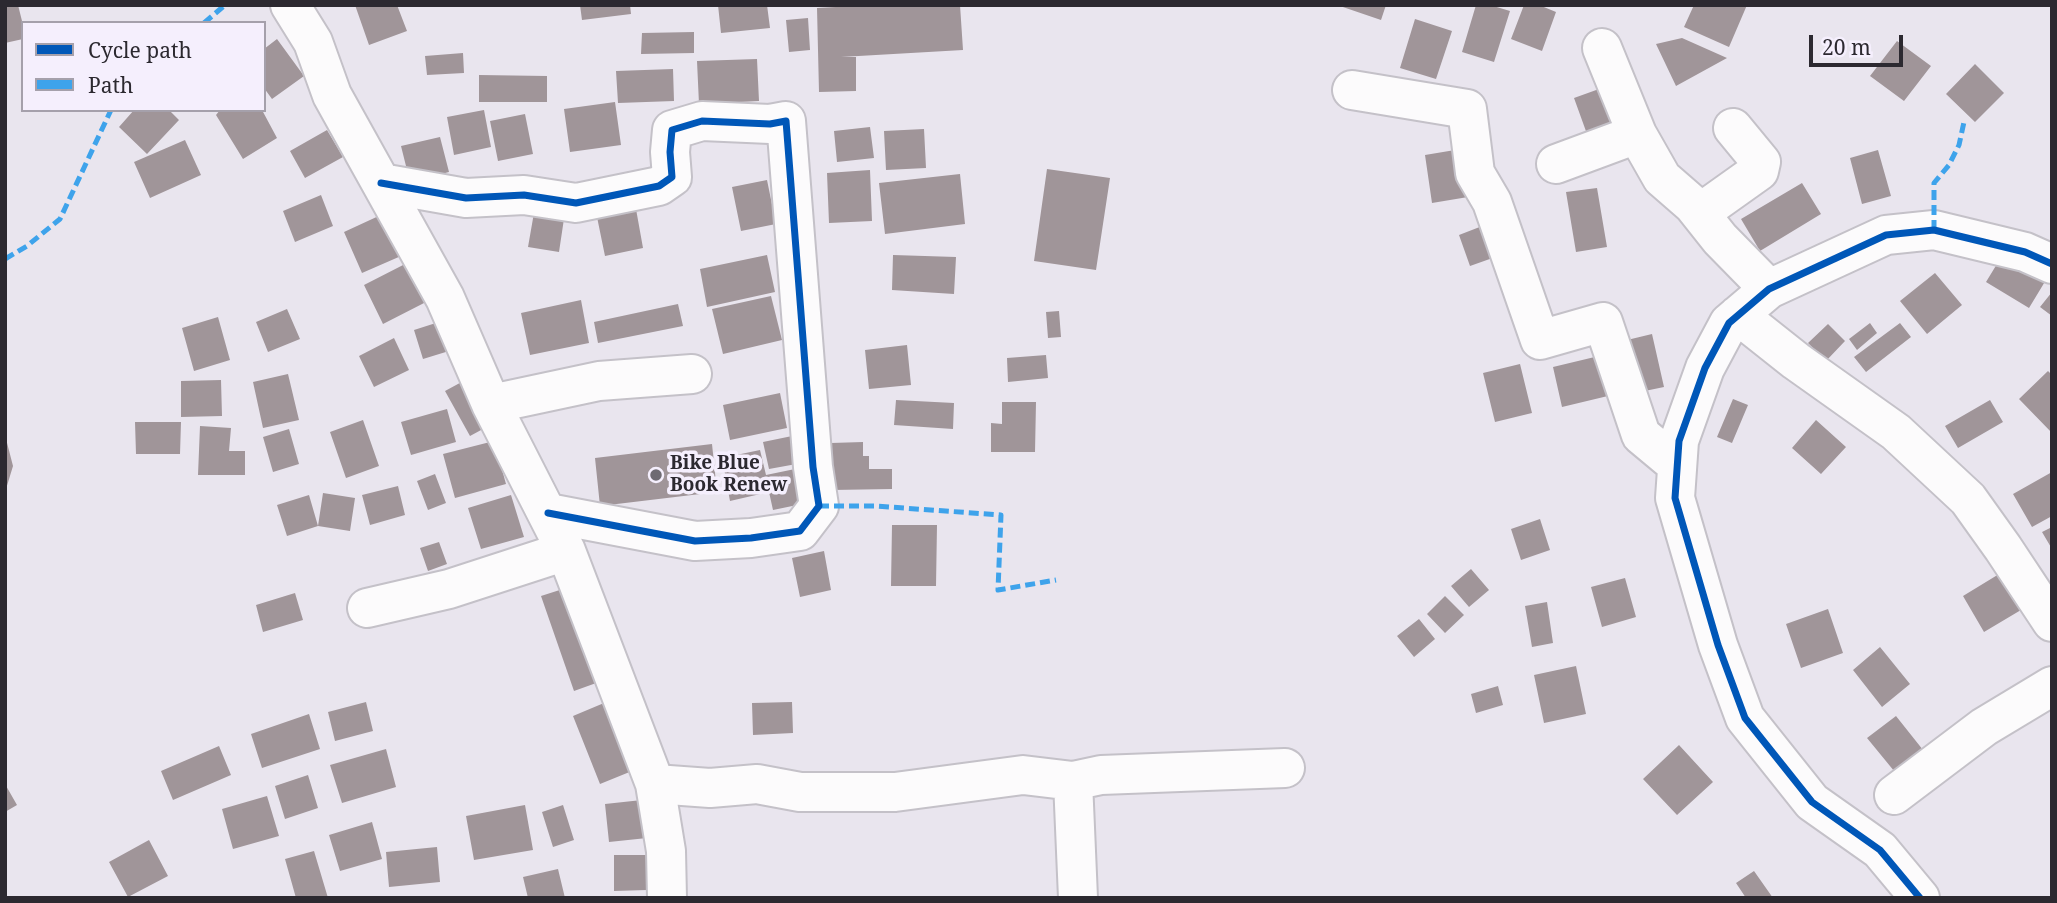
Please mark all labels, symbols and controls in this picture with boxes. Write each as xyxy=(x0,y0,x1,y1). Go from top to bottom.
legend xyxy=(21,21,266,112)
scale bar xyxy=(1812,21,1906,65)
text: 20 m xyxy=(1822,33,1871,61)
text: Cycle path xyxy=(88,36,192,64)
text: Path xyxy=(88,71,133,99)
place label: Bike Blue Book Renew xyxy=(670,453,787,497)
marker: Bike Blue Book Renew xyxy=(648,467,664,483)

